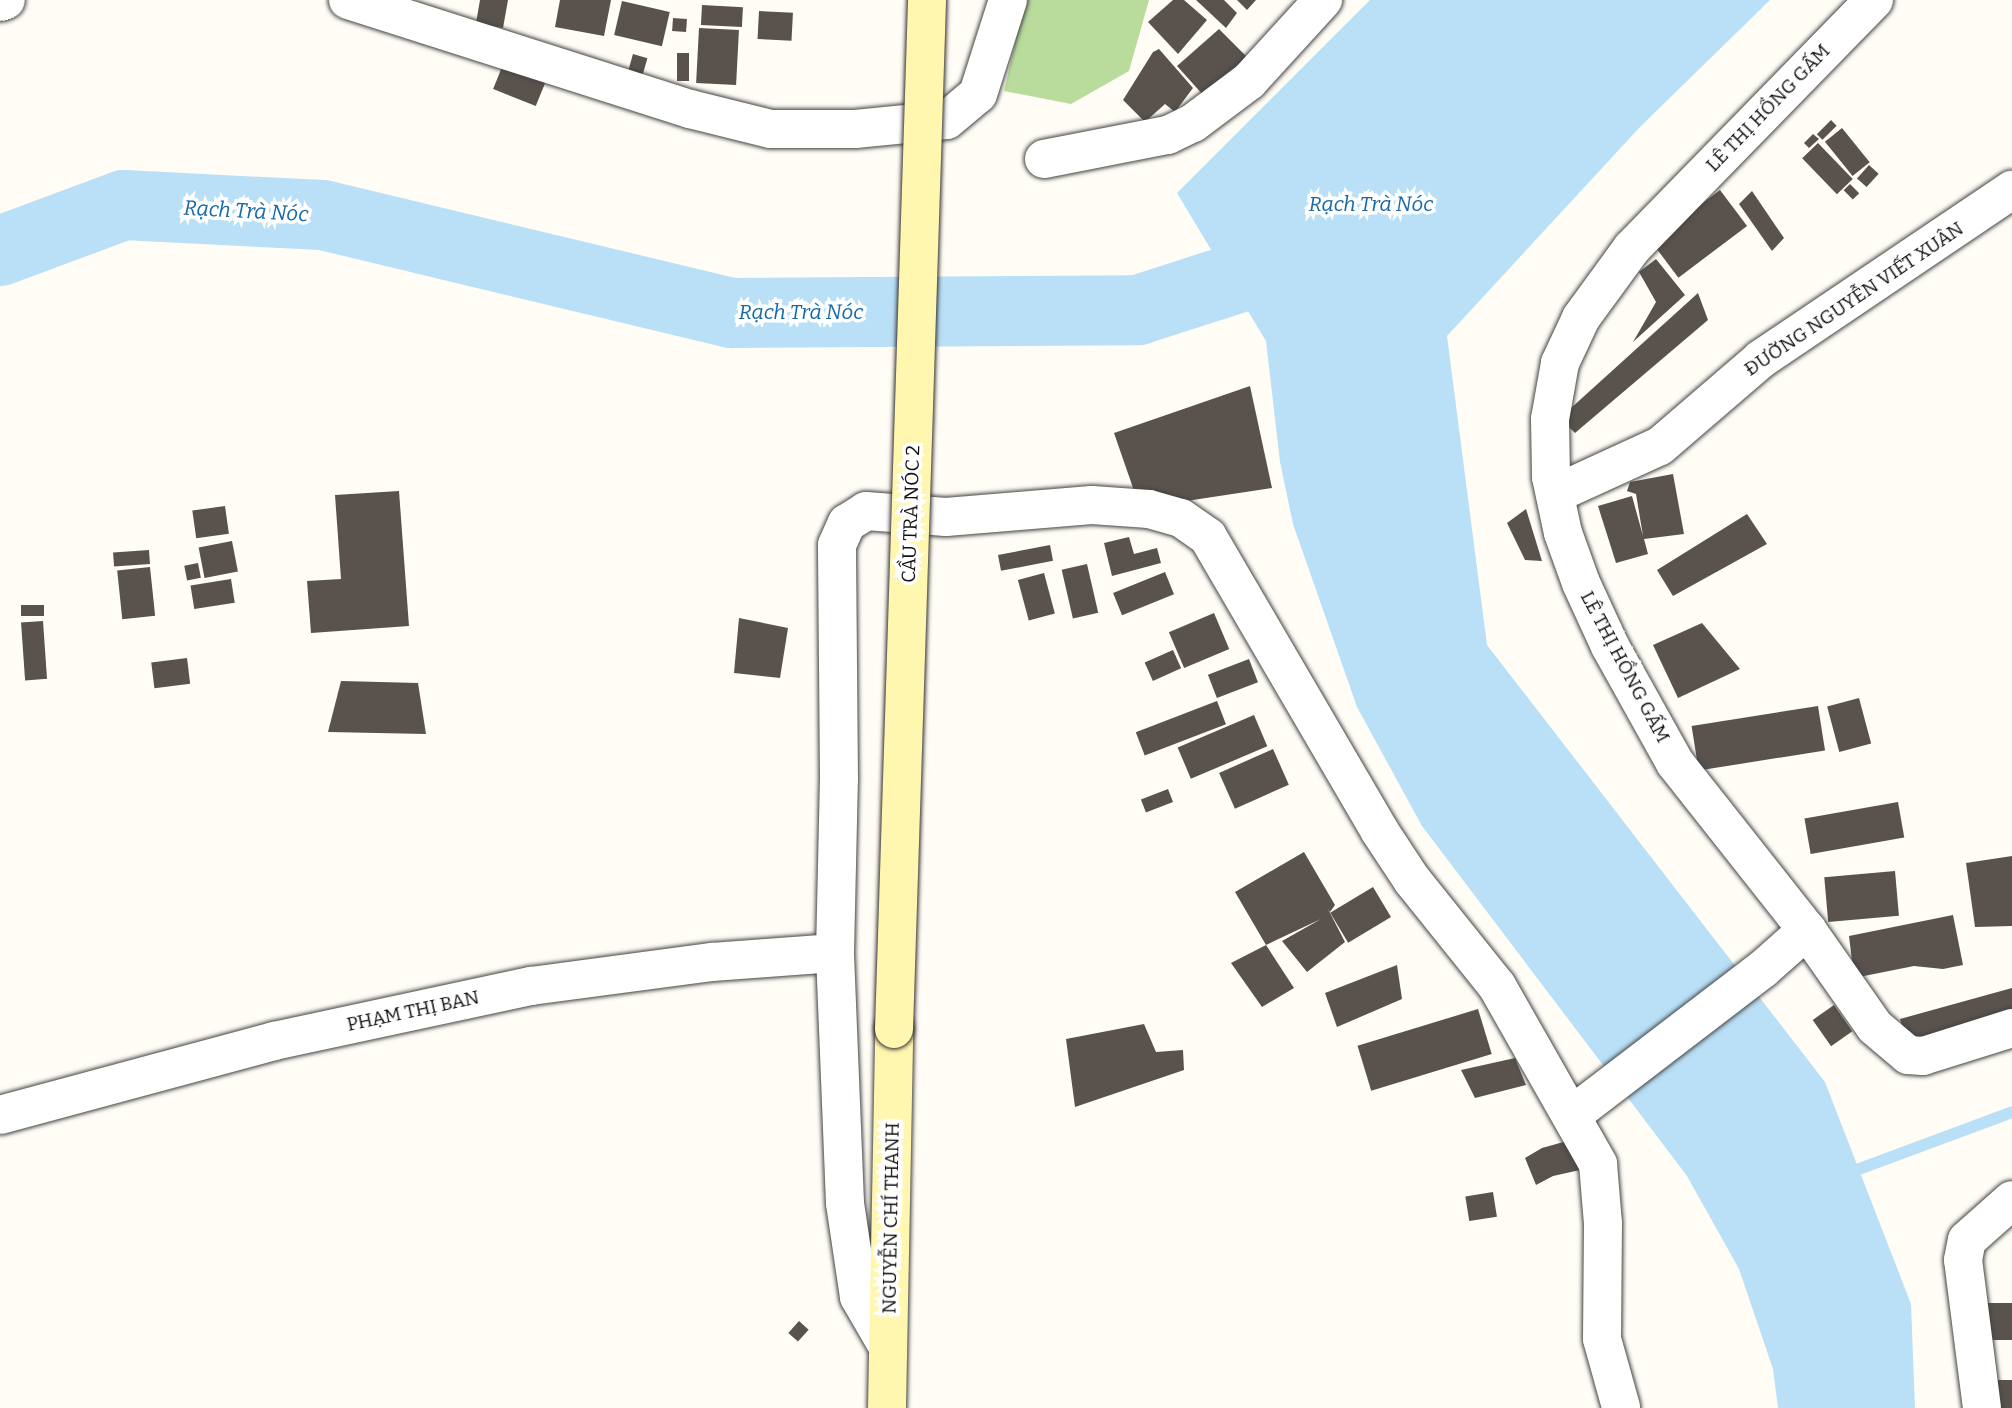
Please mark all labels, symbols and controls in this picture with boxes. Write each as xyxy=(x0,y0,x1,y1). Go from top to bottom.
street label: LÊ THỊ HỒNG GẤM xyxy=(1701,40,1835,176)
water label: Rạch Trà Nóc xyxy=(1309,191,1433,217)
water label: Rạch Trà Nóc xyxy=(183,195,309,227)
street label: ĐƯỜNG NGUYỄN VIẾT XUÂN xyxy=(1740,217,1968,381)
water label: Rạch Trà Nóc xyxy=(739,299,863,325)
street label: CẦU TRÀ NÓC 2 xyxy=(897,445,925,583)
street label: LÊ THỊ HỒNG GẤM xyxy=(1575,587,1675,747)
street label: PHẠM THỊ BAN xyxy=(345,986,481,1036)
street label: NGUYỄN CHÍ THANH xyxy=(878,1122,904,1314)

